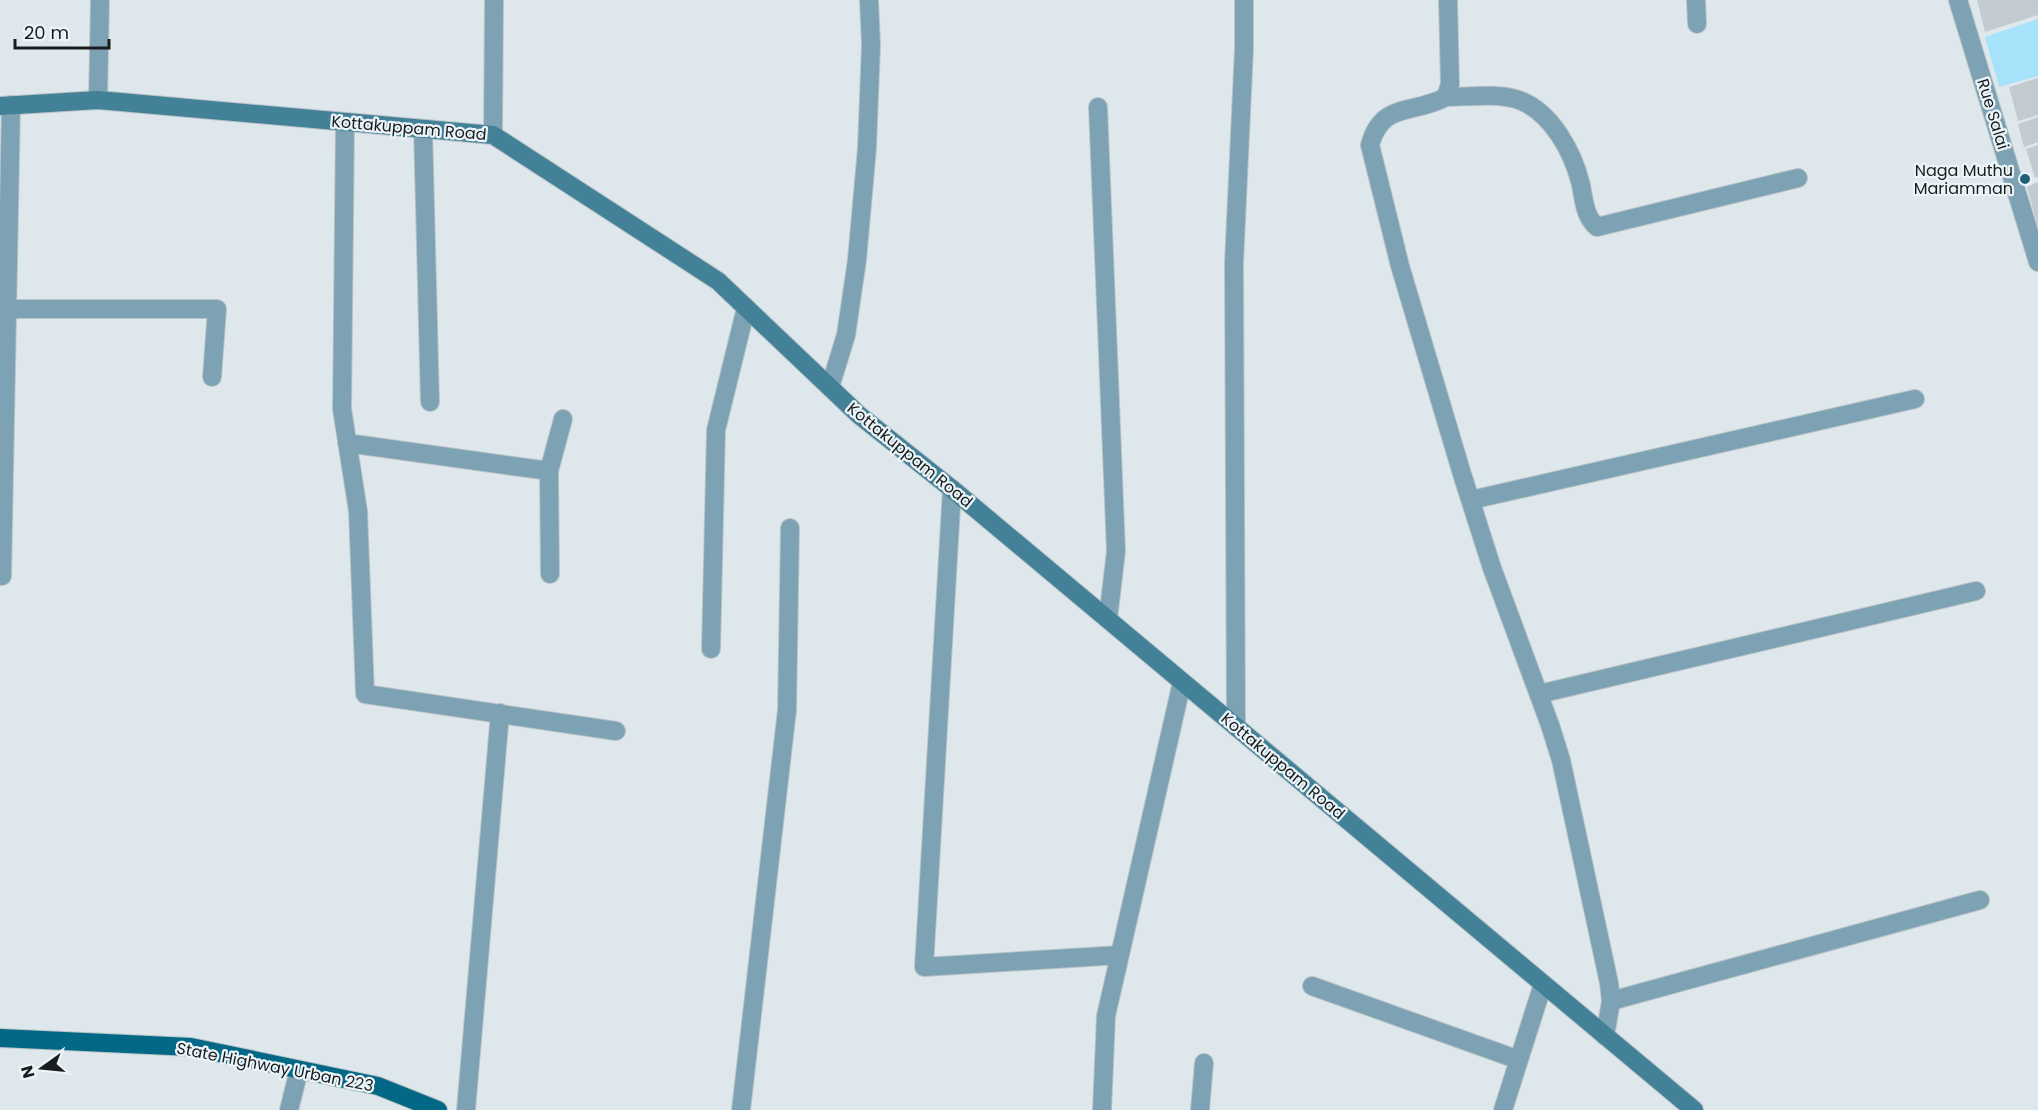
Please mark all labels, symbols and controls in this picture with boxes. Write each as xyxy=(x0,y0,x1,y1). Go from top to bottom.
scale bar xyxy=(15,12,110,50)
text: 20 m xyxy=(24,20,69,45)
street label: Rue Salai xyxy=(1971,76,2015,152)
street label: Kottakuppam Road xyxy=(331,110,487,146)
place label: Naga Muthu Mariamman xyxy=(1914,159,2013,200)
marker: Naga Muthu Mariamman xyxy=(2018,172,2032,186)
street label: Kottakuppam Road xyxy=(842,397,978,513)
street label: Kottakuppam Road xyxy=(1216,707,1350,825)
street label: State Highway Urban 223 xyxy=(175,1037,375,1097)
north arrow xyxy=(12,1038,72,1098)
text: N xyxy=(15,1063,41,1081)

